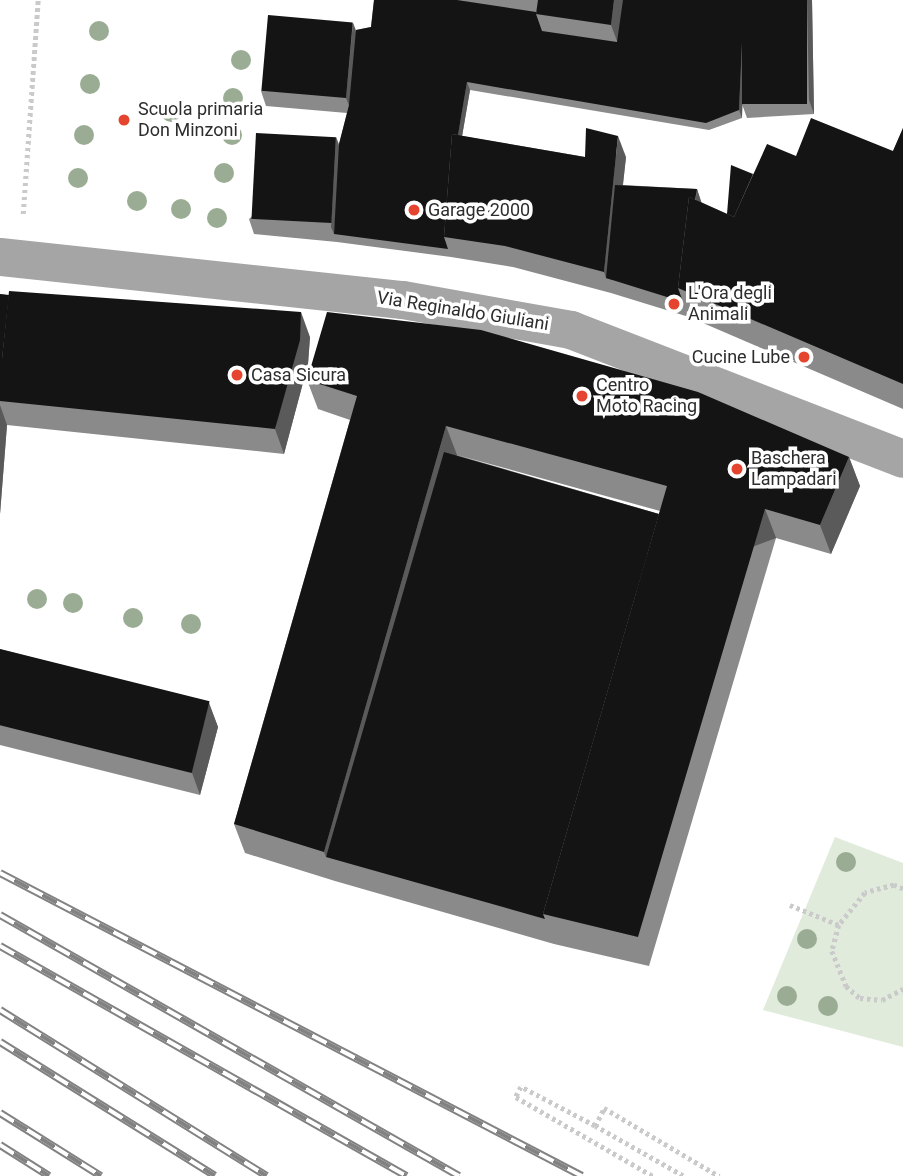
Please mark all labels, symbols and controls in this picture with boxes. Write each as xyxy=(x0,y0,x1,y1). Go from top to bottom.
place label: Scuola primaria Don Minzoni xyxy=(138,99,263,142)
marker: Scuola primaria Don Minzoni xyxy=(116,112,132,128)
place label: Garage 2000 xyxy=(428,199,530,221)
marker: Garage 2000 xyxy=(406,202,422,218)
place label: L'Ora degli Animali xyxy=(688,283,772,326)
street label: Via Reginaldo Giuliani xyxy=(376,287,550,335)
marker: L'Ora degli Animali xyxy=(666,296,682,312)
place label: Cucine Lube xyxy=(692,346,790,368)
marker: Cucine Lube xyxy=(796,349,812,365)
place label: Casa Sicura xyxy=(251,364,346,386)
marker: Casa Sicura xyxy=(229,367,245,383)
place label: Centro Moto Racing xyxy=(596,375,697,418)
marker: Centro Moto Racing xyxy=(574,388,590,404)
place label: Baschera Lampadari xyxy=(751,448,837,490)
marker: Baschera Lampadari xyxy=(729,461,745,477)

